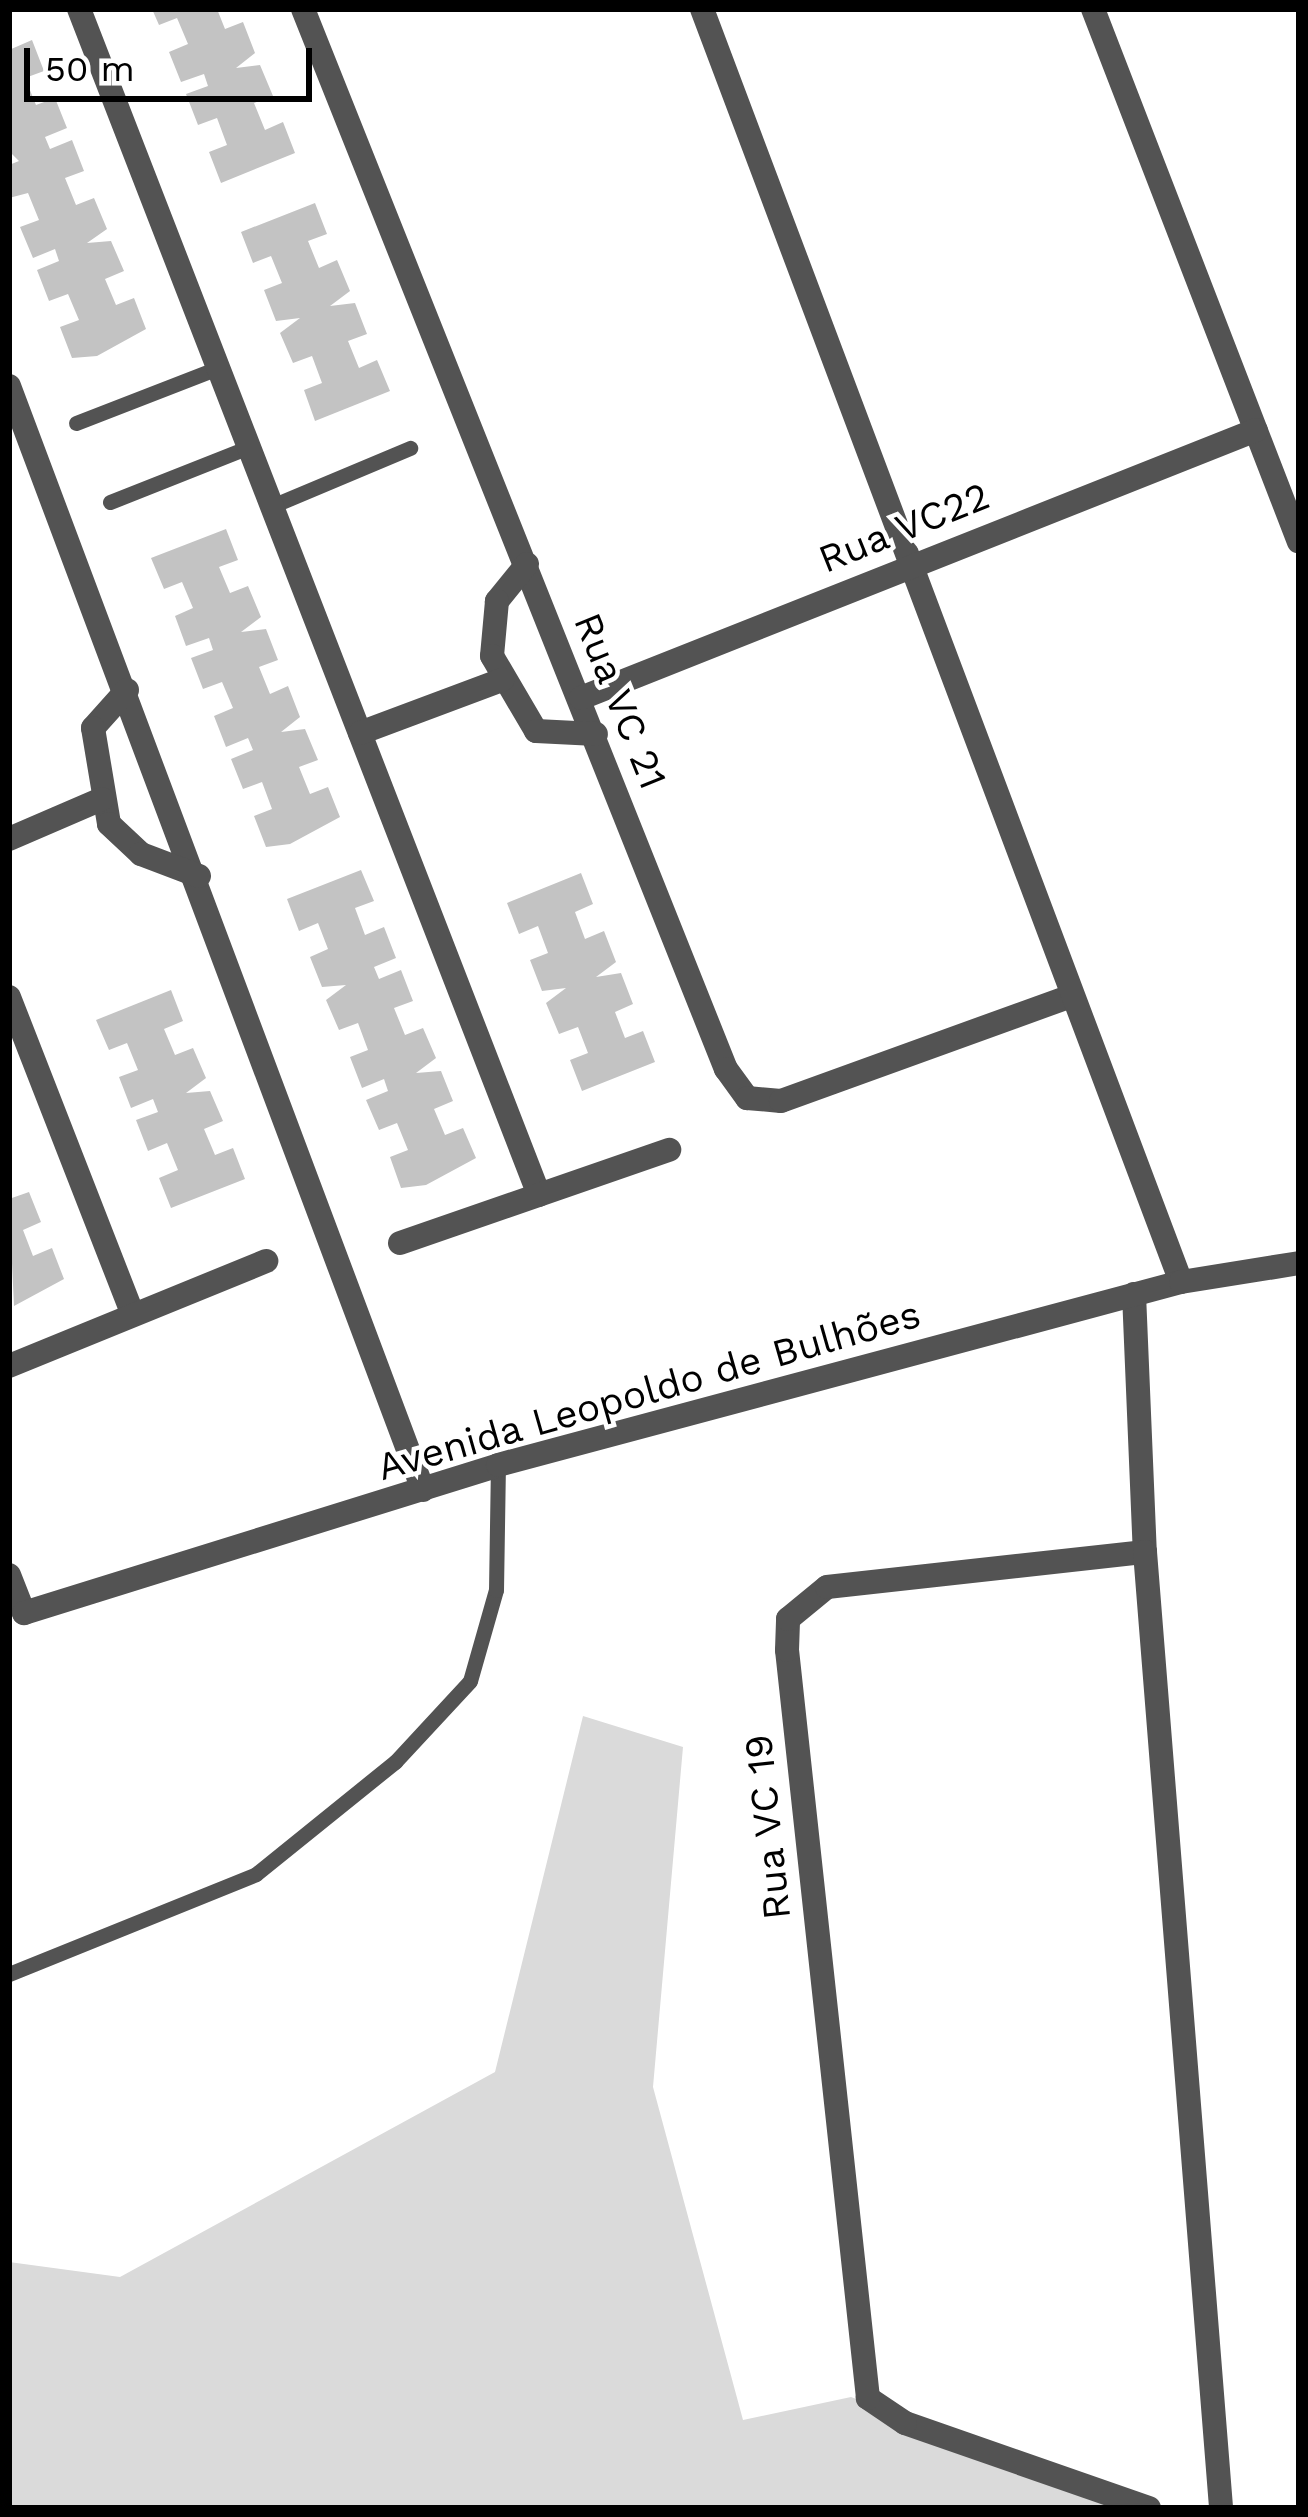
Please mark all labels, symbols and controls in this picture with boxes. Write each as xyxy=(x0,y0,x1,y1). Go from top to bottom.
scale bar xyxy=(30,24,318,98)
text: 50 m xyxy=(45,48,135,90)
street label: Rua VC22 xyxy=(811,472,997,584)
street label: Rua VC 21 xyxy=(563,605,677,797)
street label: Avenida Leopoldo de Bulhões xyxy=(372,1291,926,1491)
street label: Rua VC 19 xyxy=(735,1731,801,1923)

